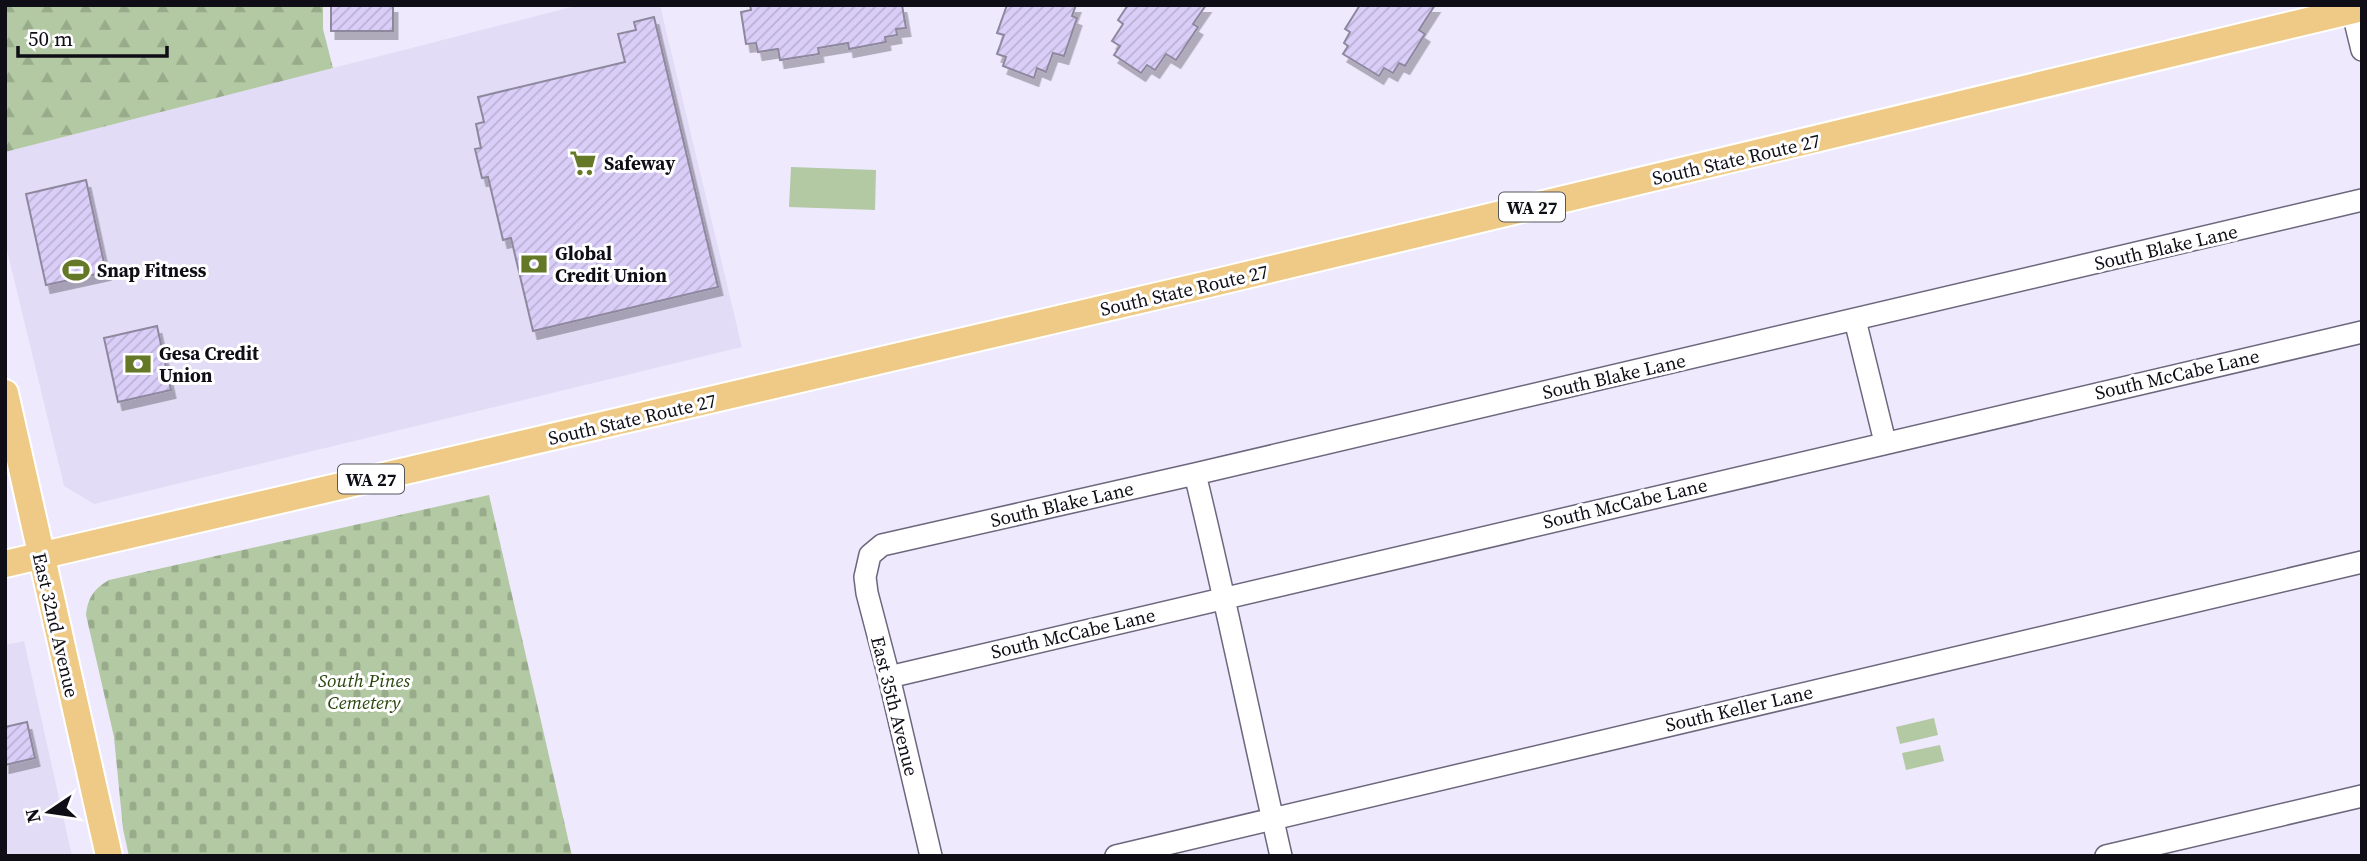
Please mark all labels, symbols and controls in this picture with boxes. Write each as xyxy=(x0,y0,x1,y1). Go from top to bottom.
scale bar xyxy=(18,14,166,58)
text: 50 m xyxy=(28,24,73,53)
street label: South State Route 27 xyxy=(1650,127,1822,191)
supermarket icon: Safeway xyxy=(568,148,598,178)
place label: Safeway xyxy=(604,150,676,176)
road number: WA 27 xyxy=(1499,192,1565,222)
street label: South Blake Lane xyxy=(2092,218,2240,276)
place label: Global Credit Union xyxy=(555,240,667,288)
bank icon: Global Credit Union xyxy=(519,249,549,279)
sports icon: Snap Fitness xyxy=(61,255,91,285)
place label: Snap Fitness xyxy=(97,257,207,283)
street label: South State Route 27 xyxy=(1098,258,1270,322)
place label: Gesa Credit Union xyxy=(159,340,259,388)
street label: South McCabe Lane xyxy=(2092,342,2262,406)
street label: South Blake Lane xyxy=(1540,347,1688,405)
bank icon: Gesa Credit Union xyxy=(123,349,153,379)
street label: South State Route 27 xyxy=(546,387,718,451)
road number: WA 27 xyxy=(338,464,404,494)
street label: South McCabe Lane xyxy=(1540,471,1710,535)
street label: South Blake Lane xyxy=(988,475,1136,533)
street label: East 32nd Avenue xyxy=(27,550,85,700)
street label: South McCabe Lane xyxy=(988,601,1158,665)
street label: East 35th Avenue xyxy=(865,633,925,779)
park label: South Pines Cemetery xyxy=(318,667,410,715)
street label: South Keller Lane xyxy=(1663,678,1815,738)
north arrow xyxy=(14,777,84,847)
text: N xyxy=(18,806,47,825)

